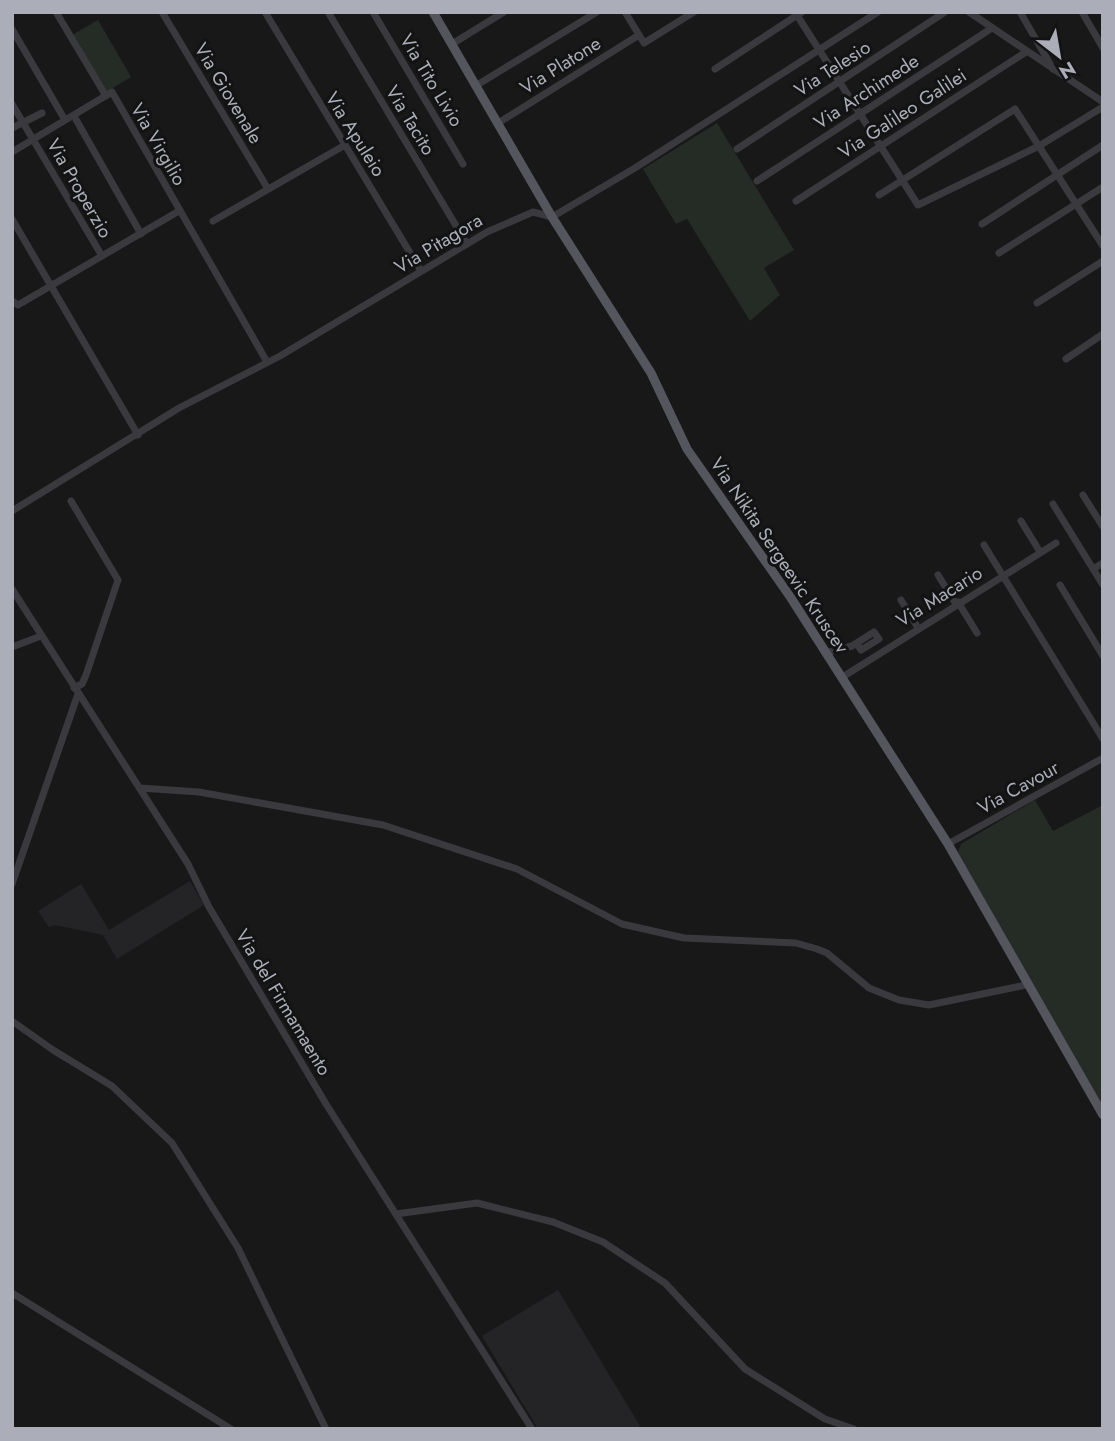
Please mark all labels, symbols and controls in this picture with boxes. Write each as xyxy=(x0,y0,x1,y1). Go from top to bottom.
north arrow xyxy=(1024,21,1094,91)
street label: Via Tito Livio xyxy=(393,29,470,132)
street label: Via Platone xyxy=(515,30,606,101)
street label: Via Telesio xyxy=(789,34,876,103)
street label: Via Giovenale xyxy=(188,38,269,149)
street label: Via Archimede xyxy=(808,47,924,136)
text: N xyxy=(1054,55,1081,86)
street label: Via Galileo Galilei xyxy=(833,62,972,165)
street label: Via Tacito xyxy=(379,80,442,160)
street label: Via Apuleio xyxy=(319,87,392,182)
street label: Via Virgilio xyxy=(124,98,193,191)
street label: Via Properzio xyxy=(40,134,119,243)
street label: Via Pitagora xyxy=(389,207,487,280)
street label: Via Nikita Sergeevic Kruscev xyxy=(704,452,856,659)
street label: Via Macario xyxy=(891,559,988,634)
street label: Via Cavour xyxy=(973,754,1064,821)
street label: Via del Firmamaento xyxy=(229,924,338,1081)

